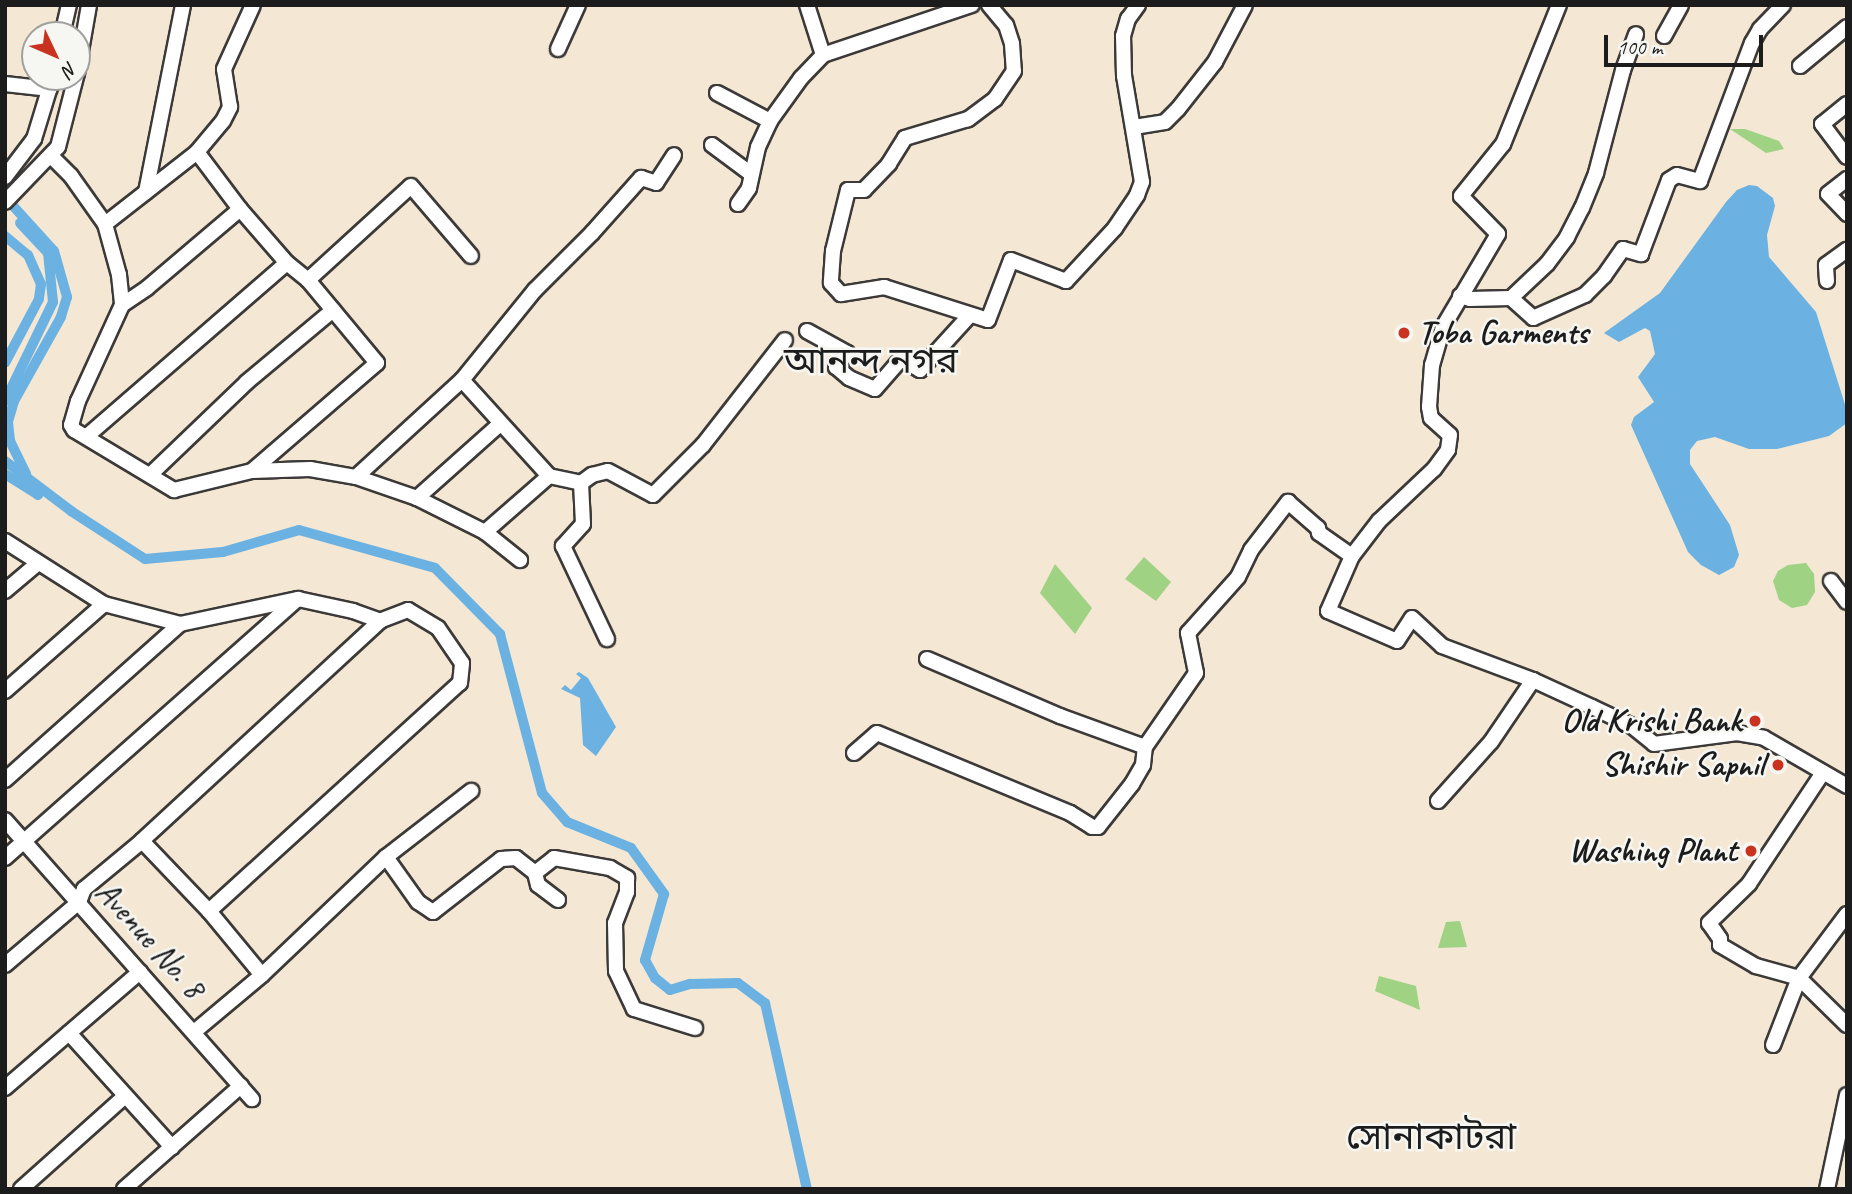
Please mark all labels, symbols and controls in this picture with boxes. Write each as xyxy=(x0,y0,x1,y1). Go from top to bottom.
north arrow xyxy=(21,21,91,91)
scale bar xyxy=(1607,21,1766,65)
text: 100 m xyxy=(1617,34,1662,60)
text: N xyxy=(57,57,82,82)
place label: Toba Garments xyxy=(1418,313,1590,353)
marker: Toba Garments xyxy=(1396,325,1412,341)
district label: আনন্দ নগর xyxy=(784,339,958,383)
place label: Old Krishi Bank xyxy=(1561,701,1741,741)
marker: Old Krishi Bank xyxy=(1747,713,1763,729)
place label: Shishir Sapnil xyxy=(1601,745,1764,785)
marker: Shishir Sapnil xyxy=(1770,757,1786,773)
place label: Washing Plant xyxy=(1568,831,1737,871)
marker: Washing Plant xyxy=(1743,843,1759,859)
street label: Avenue No. 8 xyxy=(87,873,213,1007)
district label: সোনাকাটরা xyxy=(1346,1115,1516,1159)

